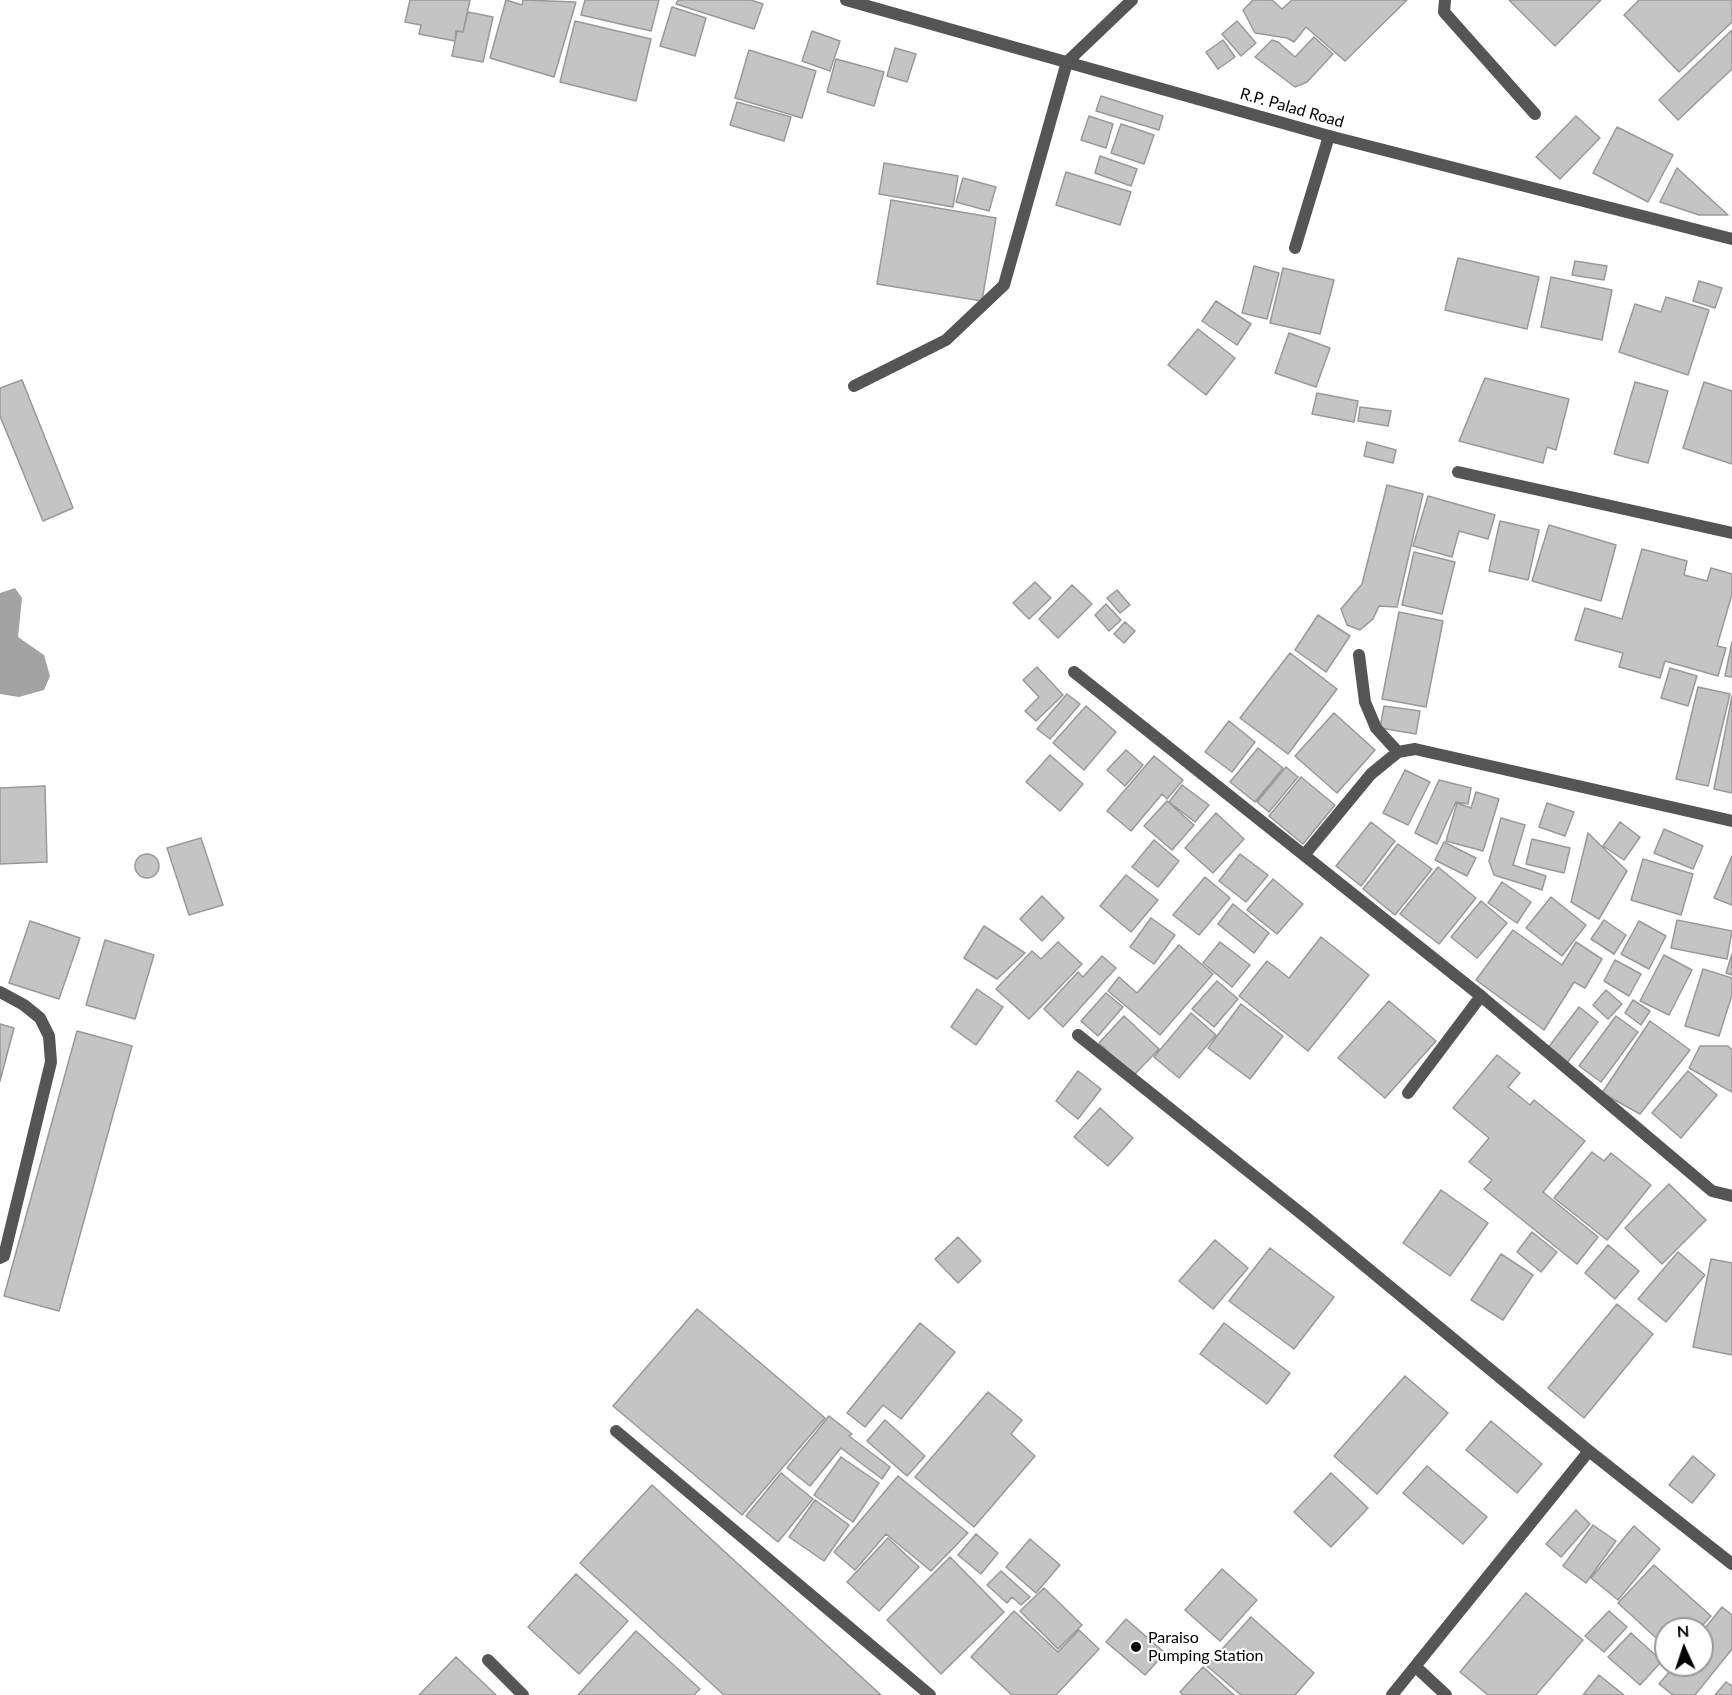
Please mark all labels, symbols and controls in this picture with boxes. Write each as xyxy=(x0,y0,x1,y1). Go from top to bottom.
street label: R.P. Palad Road xyxy=(1238,84,1346,132)
north arrow xyxy=(1654,1617,1714,1677)
text: N xyxy=(1676,1621,1690,1640)
place label: Paraiso Pumping Station xyxy=(1148,1628,1264,1666)
marker: Paraiso Pumping Station xyxy=(1129,1640,1143,1654)

